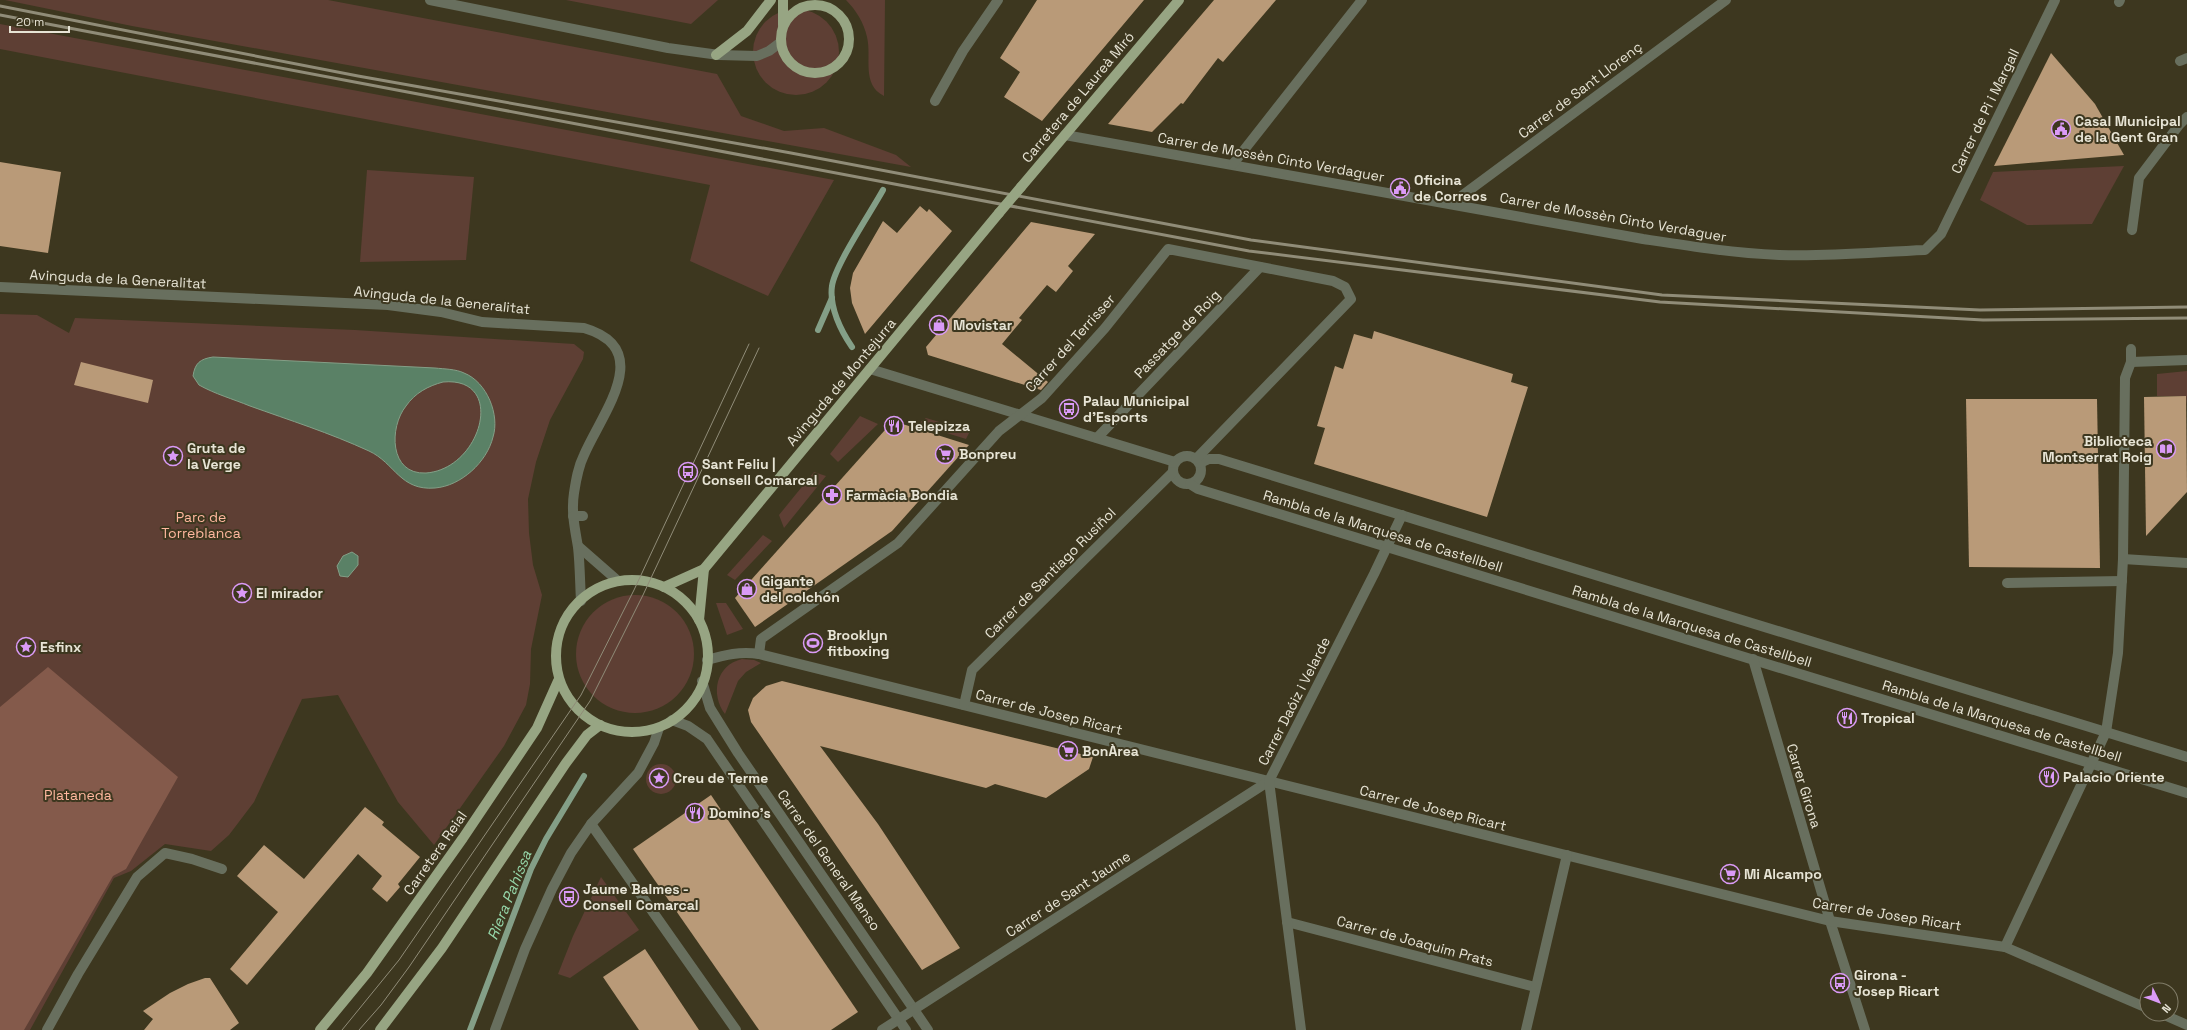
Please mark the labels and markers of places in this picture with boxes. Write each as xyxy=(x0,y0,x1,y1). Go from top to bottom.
place label: Casal Municipal de la Gent Gran xyxy=(2075,112,2181,146)
public building icon: Casal Municipal de la Gent Gran xyxy=(2050,118,2072,140)
place label: Oficina de Correos xyxy=(1414,171,1487,205)
public building icon: Oficina de Correos xyxy=(1389,177,1411,199)
shop icon: Movistar xyxy=(928,314,950,336)
place label: Movistar xyxy=(953,316,1013,334)
place label: Palau Municipal d'Esports xyxy=(1083,392,1189,426)
bus stop icon: Palau Municipal d'Esports xyxy=(1058,398,1080,420)
restaurant icon: Telepizza xyxy=(883,415,905,437)
place label: Telepizza xyxy=(908,417,970,435)
place label: Biblioteca Montserrat Roig xyxy=(2042,432,2152,466)
library icon: Biblioteca Montserrat Roig xyxy=(2155,438,2177,460)
place label: Gruta de la Verge xyxy=(187,439,245,473)
supermarket icon: Bonpreu xyxy=(934,443,956,465)
place icon: Gruta de la Verge xyxy=(162,445,184,467)
place label: Bonpreu xyxy=(959,445,1016,463)
place label: Sant Feliu | Consell Comarcal xyxy=(702,455,818,489)
bus stop icon: Sant Feliu | Consell Comarcal xyxy=(677,461,699,483)
pharmacy icon: Farmàcia Bondia xyxy=(821,484,843,506)
place label: Farmàcia Bondia xyxy=(846,486,958,504)
place label: Gigante del colchón xyxy=(761,572,840,606)
shop icon: Gigante del colchón xyxy=(736,578,758,600)
place icon: El mirador xyxy=(231,582,253,604)
place label: El mirador xyxy=(256,584,324,602)
place label: Brooklyn fitboxing xyxy=(827,626,889,660)
sports icon: Brooklyn fitboxing xyxy=(802,632,824,654)
place icon: Esfinx xyxy=(15,636,37,658)
place label: Esfinx xyxy=(40,638,81,656)
restaurant icon: Tropical xyxy=(1836,707,1858,729)
place label: Tropical xyxy=(1861,709,1915,727)
supermarket icon: BonÀrea xyxy=(1057,740,1079,762)
place label: BonÀrea xyxy=(1082,742,1139,760)
restaurant icon: Palacio Oriente xyxy=(2038,766,2060,788)
place icon: Creu de Terme xyxy=(648,767,670,789)
place label: Palacio Oriente xyxy=(2063,768,2165,786)
place label: Creu de Terme xyxy=(673,769,768,787)
restaurant icon: Domino's xyxy=(684,802,706,824)
place label: Domino's xyxy=(709,804,771,822)
supermarket icon: Mi Alcampo xyxy=(1719,863,1741,885)
place label: Mi Alcampo xyxy=(1744,865,1822,883)
place label: Jaume Balmes - Consell Comarcal xyxy=(583,880,699,914)
bus stop icon: Jaume Balmes - Consell Comarcal xyxy=(558,886,580,908)
place label: Girona - Josep Ricart xyxy=(1854,966,1939,1000)
bus stop icon: Girona - Josep Ricart xyxy=(1829,972,1851,994)

